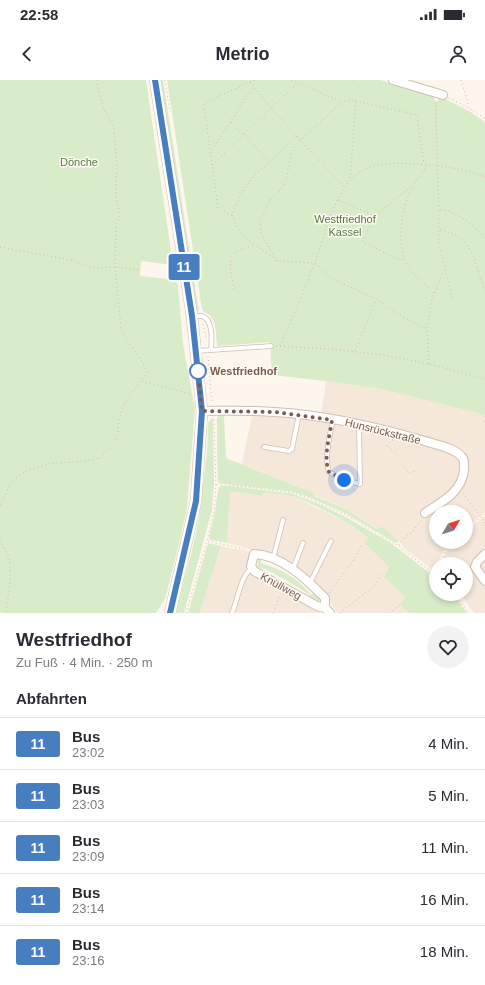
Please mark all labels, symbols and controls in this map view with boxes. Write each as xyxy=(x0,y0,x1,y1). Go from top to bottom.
text: 22:58 xyxy=(20,6,58,23)
icon: back xyxy=(16,43,38,65)
icon: person xyxy=(447,43,469,65)
text: Metrio xyxy=(216,44,270,64)
park label: Dönche xyxy=(60,156,98,168)
park label: Westfriedhof Kassel xyxy=(314,213,377,238)
line badge: 11 xyxy=(166,254,202,280)
text: 11 xyxy=(177,259,191,275)
marker: Westfriedhof xyxy=(189,362,207,380)
place label: Westfriedhof xyxy=(210,365,277,377)
street label: Hunsrückstraße xyxy=(344,416,422,446)
your location xyxy=(334,470,354,490)
north arrow xyxy=(429,505,473,549)
map controls xyxy=(429,505,473,601)
button: locate xyxy=(429,557,473,601)
street label: Knüllweg xyxy=(259,570,303,602)
button: heart xyxy=(427,626,469,668)
text: Westfriedhof xyxy=(16,629,132,650)
text: Zu Fuß · 4 Min. · 250 m xyxy=(16,655,153,670)
text: Abfahrten xyxy=(16,690,87,707)
text: Bus xyxy=(72,728,100,745)
text: 4 Min. xyxy=(428,735,469,752)
text: 11 xyxy=(31,736,45,752)
text: 23:02 xyxy=(72,745,105,760)
text: Bus xyxy=(72,780,100,797)
text: 5 Min. xyxy=(428,787,469,804)
text: 11 xyxy=(31,788,45,804)
text: 23:03 xyxy=(72,797,105,812)
text: Bus xyxy=(72,832,100,849)
text: 11 Min. xyxy=(421,839,469,856)
text: 11 xyxy=(31,840,45,856)
text: 23:09 xyxy=(72,849,105,864)
text: Bus xyxy=(72,884,100,901)
text: 16 Min. xyxy=(420,891,469,908)
text: 11 xyxy=(31,892,45,908)
text: 23:14 xyxy=(72,901,105,916)
text: Bus xyxy=(72,936,100,953)
text: 18 Min. xyxy=(420,943,469,960)
text: 11 xyxy=(31,944,45,960)
text: 23:16 xyxy=(72,953,105,968)

